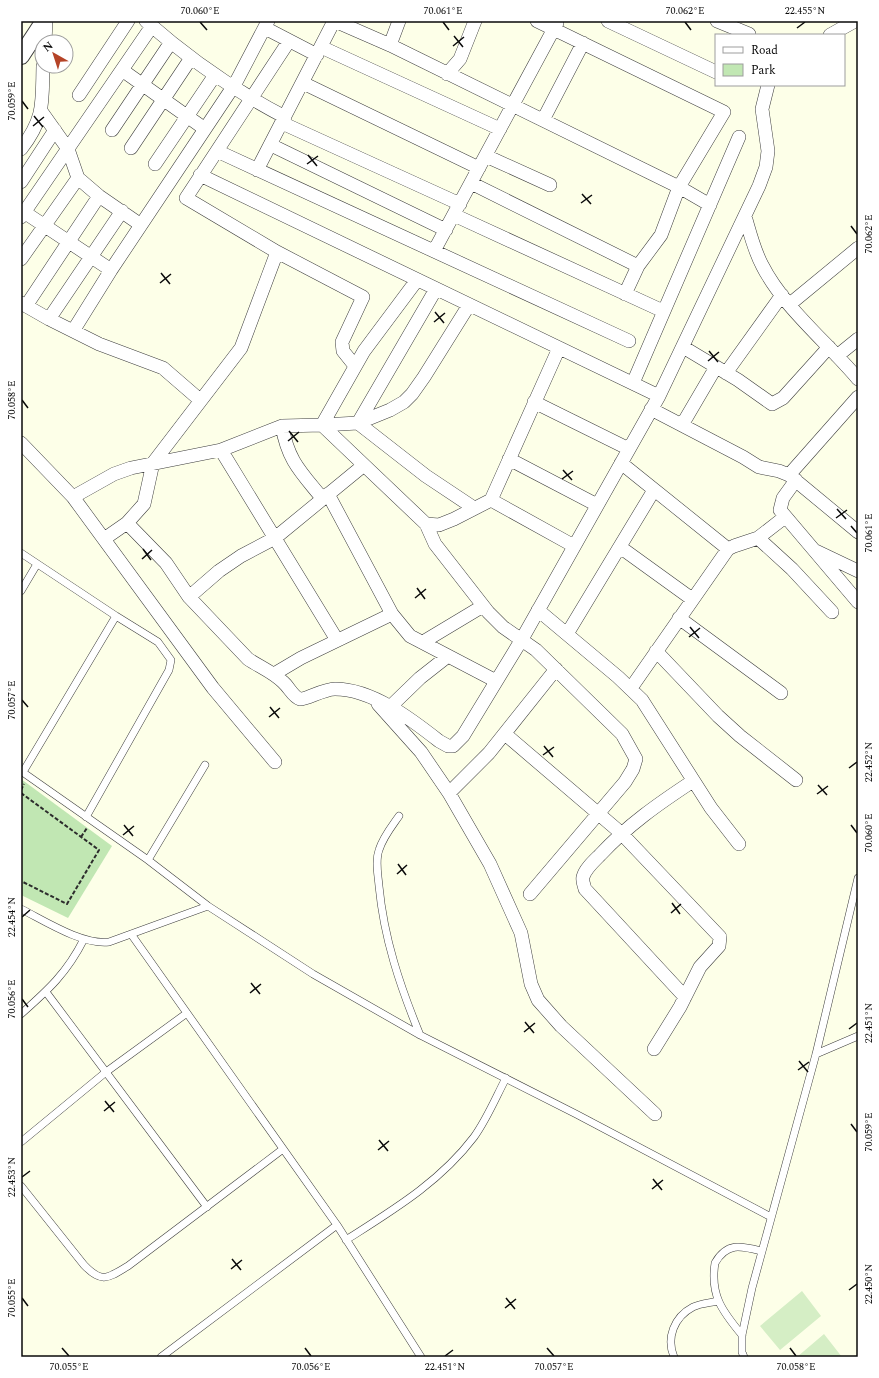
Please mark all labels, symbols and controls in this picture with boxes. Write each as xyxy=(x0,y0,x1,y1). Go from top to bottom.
text: 70.060°E xyxy=(180,3,220,19)
text: 70.061°E xyxy=(423,3,463,19)
text: 70.062°E xyxy=(665,3,705,19)
text: 22.455°N xyxy=(785,3,825,19)
north arrow xyxy=(34,34,74,74)
legend xyxy=(715,34,845,86)
text: N xyxy=(39,37,57,56)
text: Road xyxy=(751,41,778,60)
text: Park xyxy=(751,61,776,80)
text: 70.059°E xyxy=(4,81,20,121)
text: 70.062°E xyxy=(861,214,877,254)
text: 70.058°E xyxy=(4,380,20,420)
text: 70.061°E xyxy=(861,513,877,553)
text: 70.057°E xyxy=(4,680,20,720)
text: 22.452°N xyxy=(861,742,877,782)
text: 70.060°E xyxy=(861,813,877,853)
text: 22.454°N xyxy=(4,897,20,937)
text: 70.056°E xyxy=(4,979,20,1019)
text: 22.451°N xyxy=(861,1003,877,1043)
text: 70.059°E xyxy=(861,1112,877,1152)
text: 22.453°N xyxy=(4,1157,20,1197)
text: 22.450°N xyxy=(861,1264,877,1304)
text: 70.055°E xyxy=(4,1278,20,1318)
text: 70.055°E xyxy=(49,1359,89,1375)
text: 70.056°E xyxy=(291,1359,331,1375)
text: 22.451°N xyxy=(425,1359,465,1375)
text: 70.057°E xyxy=(534,1359,574,1375)
text: 70.058°E xyxy=(776,1359,816,1375)

